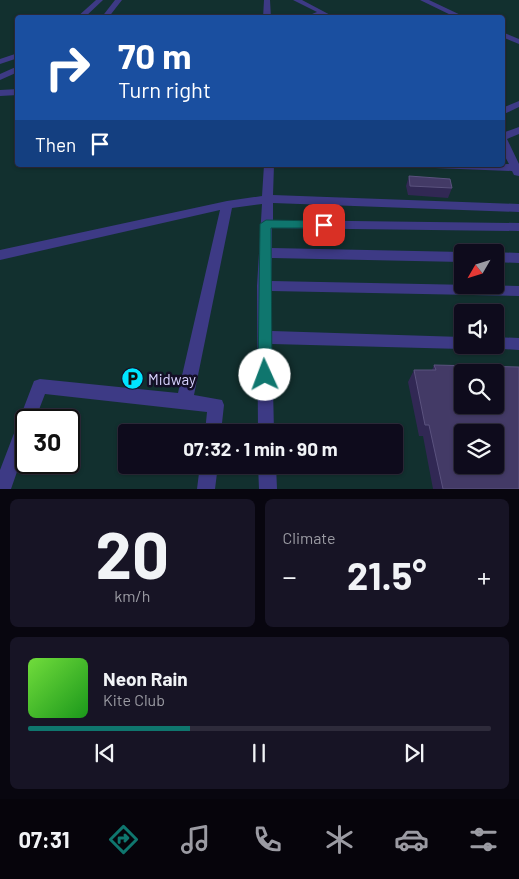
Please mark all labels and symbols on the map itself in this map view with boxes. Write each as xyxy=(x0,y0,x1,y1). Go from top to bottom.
pin xyxy=(303,204,345,246)
north arrow xyxy=(454,244,504,294)
position arrow xyxy=(238,348,290,400)
parking icon: Midway xyxy=(120,367,144,391)
place label: Midway xyxy=(148,370,196,388)
speed limit sign: 30 xyxy=(15,409,80,474)

